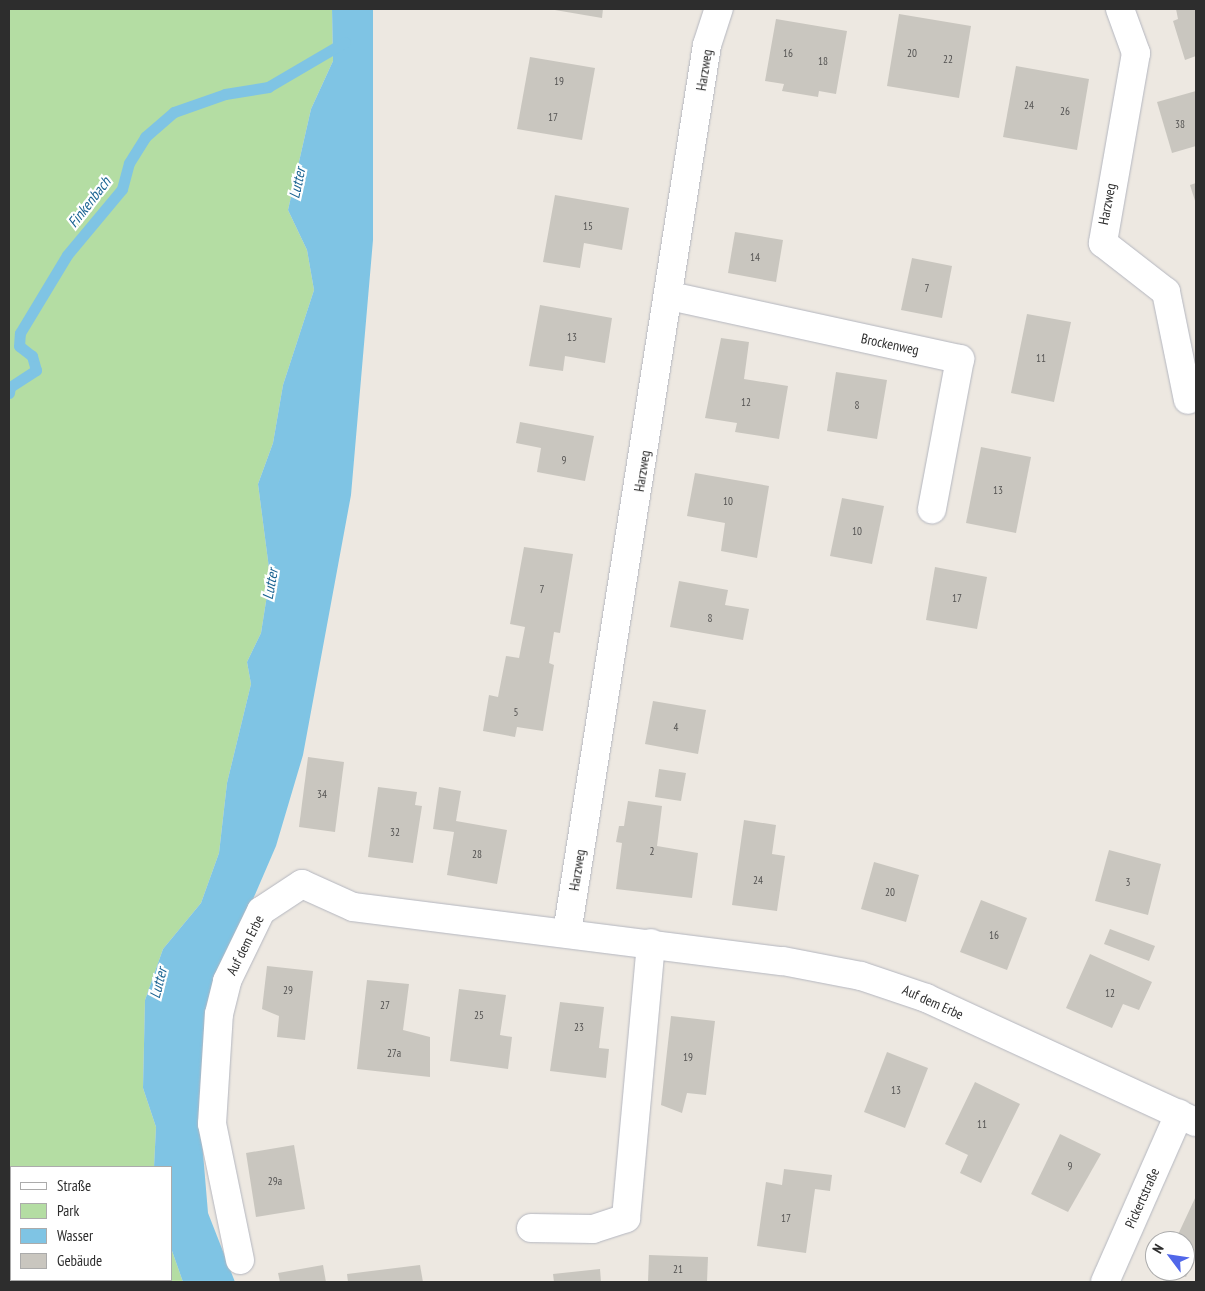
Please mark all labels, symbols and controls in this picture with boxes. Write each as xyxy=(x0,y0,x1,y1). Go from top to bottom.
house number: 16 xyxy=(783,46,793,60)
house number: 20 xyxy=(907,46,917,60)
street label: Harzweg xyxy=(692,48,716,92)
house number: 22 xyxy=(943,52,953,66)
house number: 18 xyxy=(818,54,828,68)
house number: 19 xyxy=(554,74,564,88)
house number: 24 xyxy=(1024,98,1034,112)
house number: 26 xyxy=(1060,104,1070,118)
house number: 17 xyxy=(548,110,558,124)
house number: 38 xyxy=(1175,117,1185,131)
water label: Lutter xyxy=(285,166,309,200)
water label: Finkenbach xyxy=(64,173,114,231)
street label: Harzweg xyxy=(1095,182,1119,226)
house number: 15 xyxy=(583,219,593,233)
house number: 14 xyxy=(750,250,760,264)
house number: 7 xyxy=(925,281,929,295)
house number: 13 xyxy=(567,330,577,344)
street label: Brockenweg xyxy=(860,330,920,358)
house number: 11 xyxy=(1036,351,1046,365)
house number: 12 xyxy=(741,395,751,409)
house number: 8 xyxy=(855,398,859,412)
street label: Harzweg xyxy=(630,449,654,493)
house number: 9 xyxy=(562,453,566,467)
house number: 13 xyxy=(993,483,1003,497)
house number: 10 xyxy=(723,494,733,508)
house number: 10 xyxy=(852,524,862,538)
water label: Lutter xyxy=(258,567,282,601)
house number: 7 xyxy=(540,582,544,596)
house number: 17 xyxy=(952,591,962,605)
house number: 8 xyxy=(708,611,712,625)
house number: 5 xyxy=(514,705,518,719)
house number: 4 xyxy=(674,720,678,734)
house number: 34 xyxy=(317,787,327,801)
house number: 32 xyxy=(390,825,400,839)
house number: 2 xyxy=(650,844,654,858)
house number: 28 xyxy=(472,847,482,861)
street label: Harzweg xyxy=(565,848,589,892)
house number: 24 xyxy=(753,873,763,887)
house number: 3 xyxy=(1126,875,1130,889)
house number: 20 xyxy=(885,885,895,899)
street label: Auf dem Erbe xyxy=(223,912,267,978)
house number: 16 xyxy=(989,928,999,942)
water label: Lutter xyxy=(146,966,170,1000)
street label: Auf dem Erbe xyxy=(900,981,966,1023)
house number: 29 xyxy=(283,983,293,997)
house number: 12 xyxy=(1105,986,1115,1000)
house number: 27 xyxy=(380,998,390,1012)
house number: 25 xyxy=(474,1008,484,1022)
house number: 23 xyxy=(574,1020,584,1034)
house number: 27a xyxy=(387,1046,401,1060)
house number: 19 xyxy=(683,1050,693,1064)
house number: 13 xyxy=(891,1083,901,1097)
house number: 11 xyxy=(977,1117,987,1131)
house number: 9 xyxy=(1068,1159,1072,1173)
street label: Pickertstraße xyxy=(1121,1165,1163,1231)
legend xyxy=(10,1166,172,1281)
house number: 29a xyxy=(268,1174,282,1188)
text: Straße xyxy=(57,1176,91,1195)
text: Park xyxy=(57,1201,79,1220)
house number: 17 xyxy=(781,1211,791,1225)
text: Wasser xyxy=(57,1226,93,1245)
north arrow xyxy=(1145,1231,1195,1281)
text: N xyxy=(1148,1241,1168,1257)
text: Gebäude xyxy=(57,1251,102,1270)
house number: 21 xyxy=(673,1262,683,1276)

